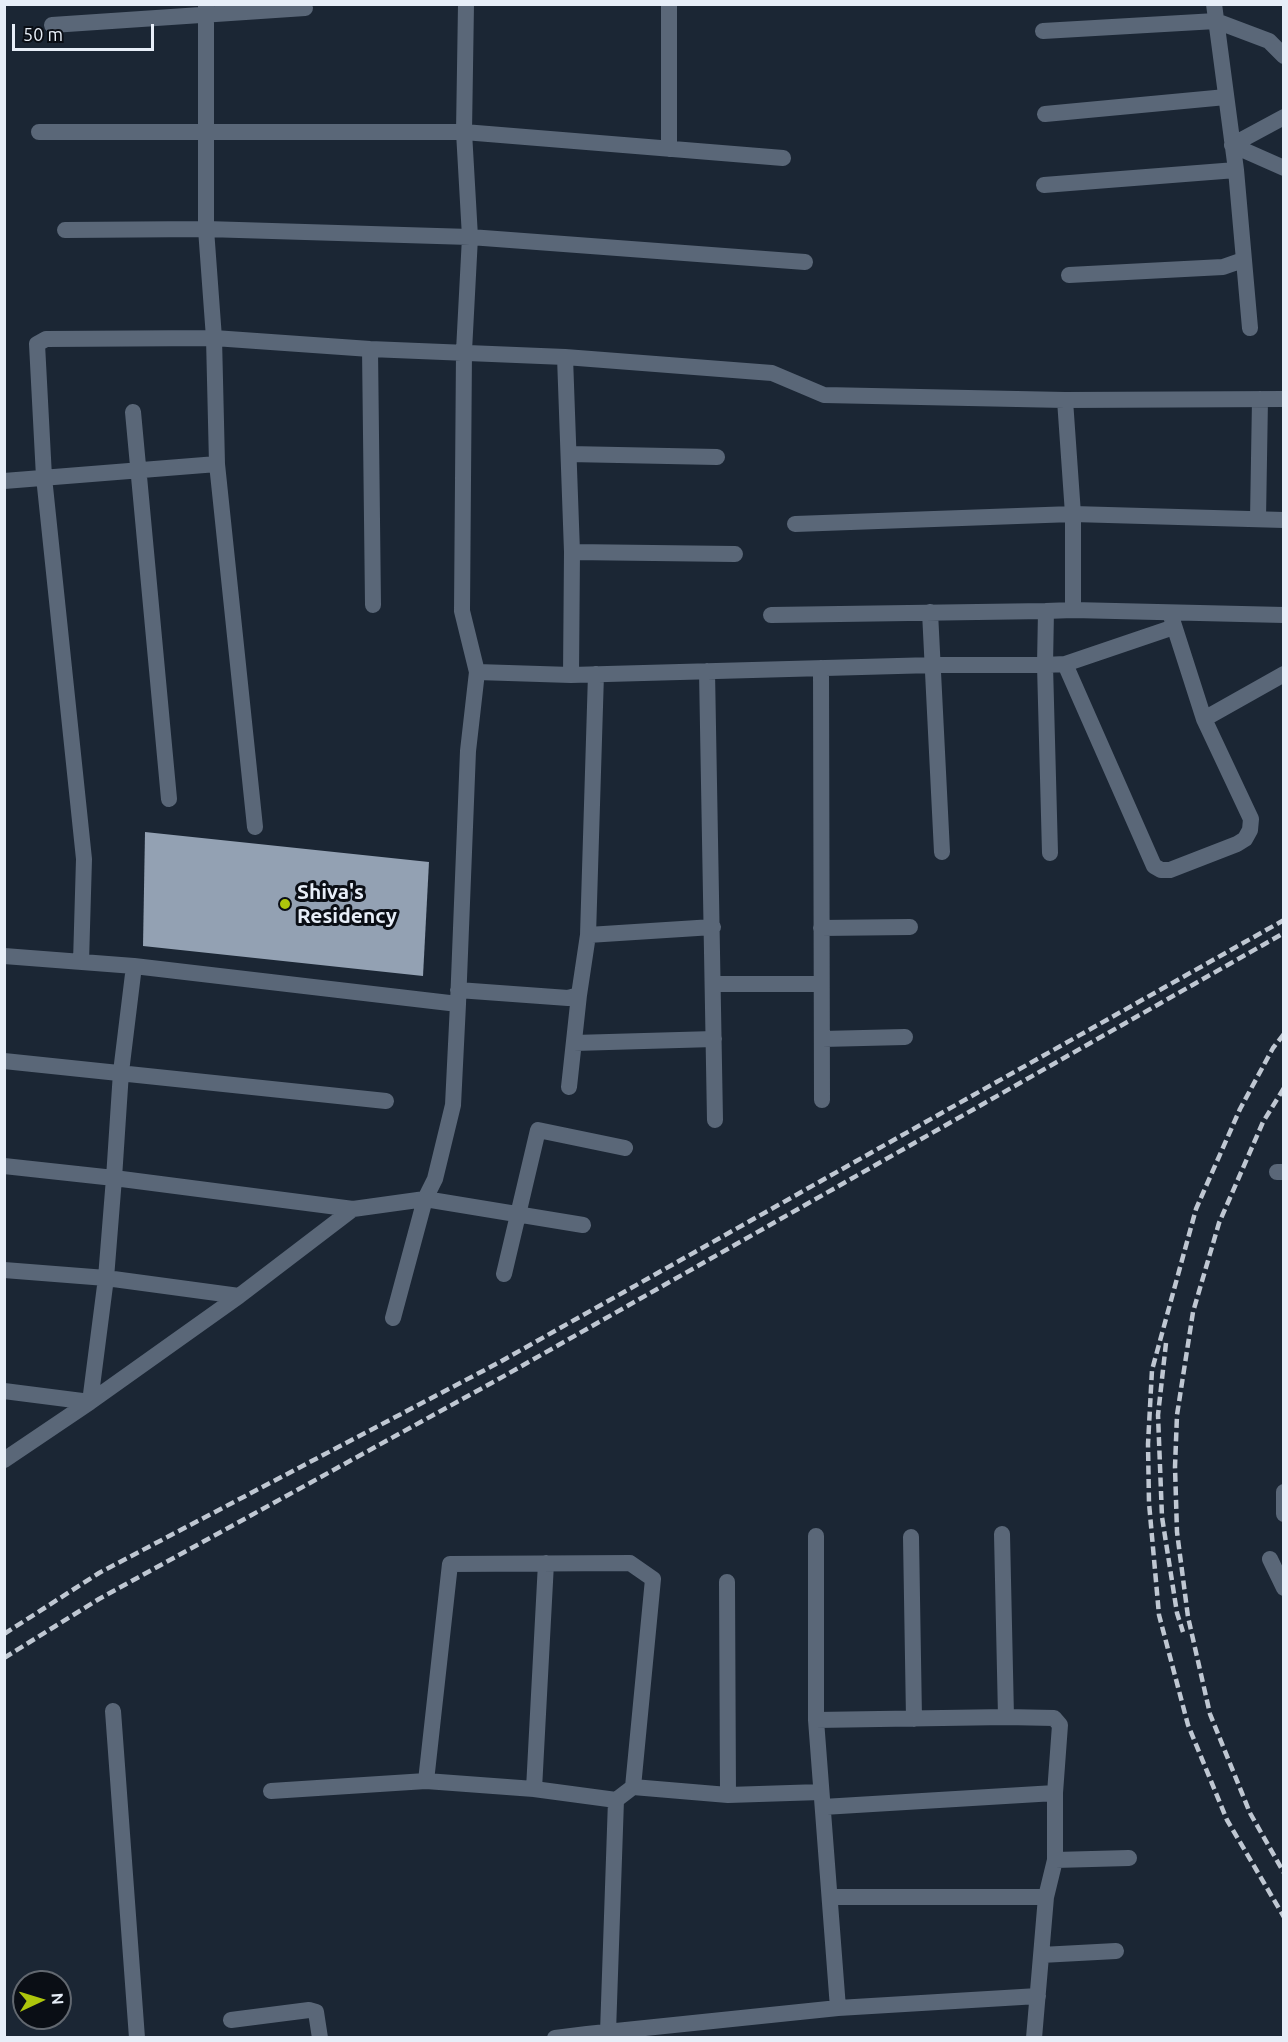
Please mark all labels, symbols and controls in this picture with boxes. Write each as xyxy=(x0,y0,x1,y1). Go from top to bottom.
scale bar xyxy=(15,12,158,50)
text: 50 m xyxy=(23,24,63,44)
place label: Shiva's Residency xyxy=(297,879,397,929)
marker: Shiva's Residency xyxy=(278,897,292,911)
north arrow xyxy=(12,1970,72,2030)
text: N xyxy=(49,1992,67,2005)

